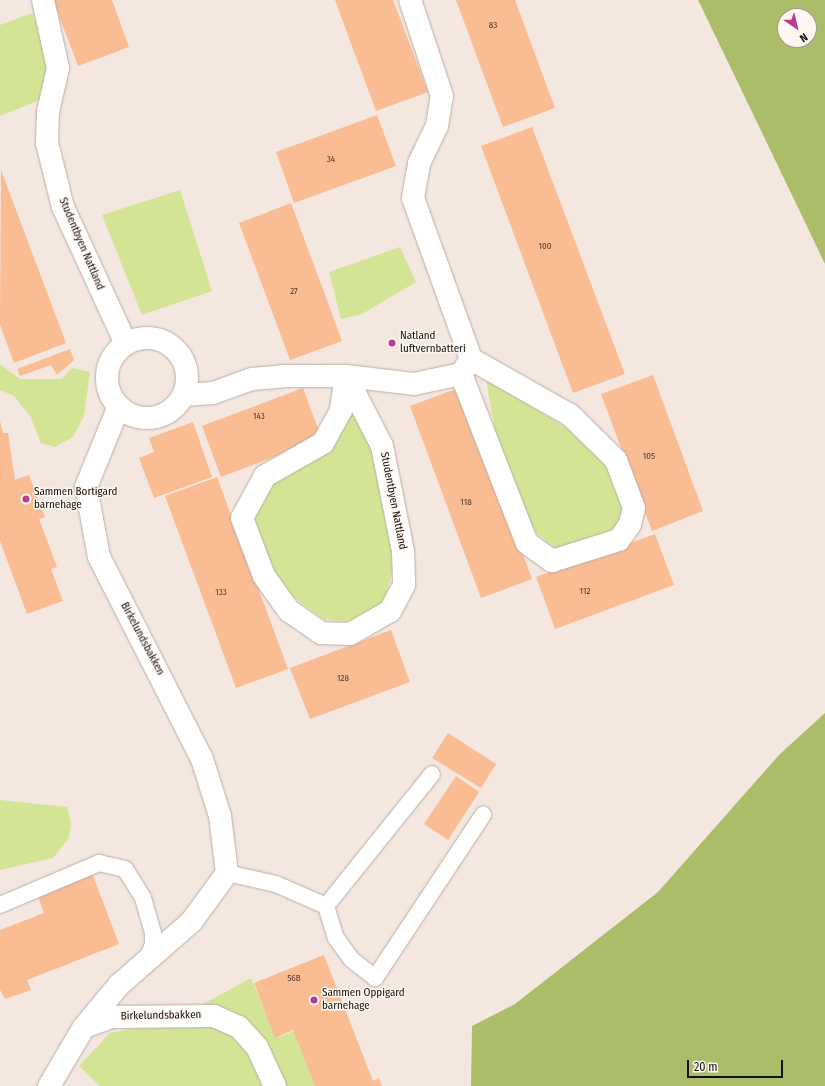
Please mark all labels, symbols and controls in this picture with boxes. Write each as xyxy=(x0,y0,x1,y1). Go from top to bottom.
north arrow xyxy=(777,8,817,48)
house number: 83 xyxy=(489,20,497,30)
text: N xyxy=(797,30,810,45)
house number: 34 xyxy=(327,154,335,164)
street label: Studentbyen Nattland xyxy=(56,196,106,292)
house number: 100 xyxy=(539,241,551,251)
house number: 27 xyxy=(290,286,298,296)
place label: Natland luftvernbatteri xyxy=(400,330,466,356)
marker: Natland luftvernbatteri xyxy=(387,338,397,348)
house number: 143 xyxy=(253,411,265,421)
street label: Studentbyen Nattland xyxy=(377,451,409,551)
house number: 105 xyxy=(643,451,655,461)
place label: Sammen Bortigard barnehage xyxy=(34,486,117,512)
marker: Sammen Bortigard barnehage xyxy=(21,494,31,504)
house number: 118 xyxy=(460,497,472,507)
house number: 112 xyxy=(580,586,590,596)
house number: 133 xyxy=(215,587,227,597)
street label: Birkelundsbakken xyxy=(117,600,167,678)
house number: 128 xyxy=(337,673,349,683)
house number: 56B xyxy=(287,973,301,983)
place label: Sammen Oppigard barnehage xyxy=(322,987,405,1013)
marker: Sammen Oppigard barnehage xyxy=(309,995,319,1005)
street label: Birkelundsbakken xyxy=(121,1009,201,1023)
scale bar xyxy=(689,1052,785,1078)
text: 20 m xyxy=(694,1060,718,1074)

